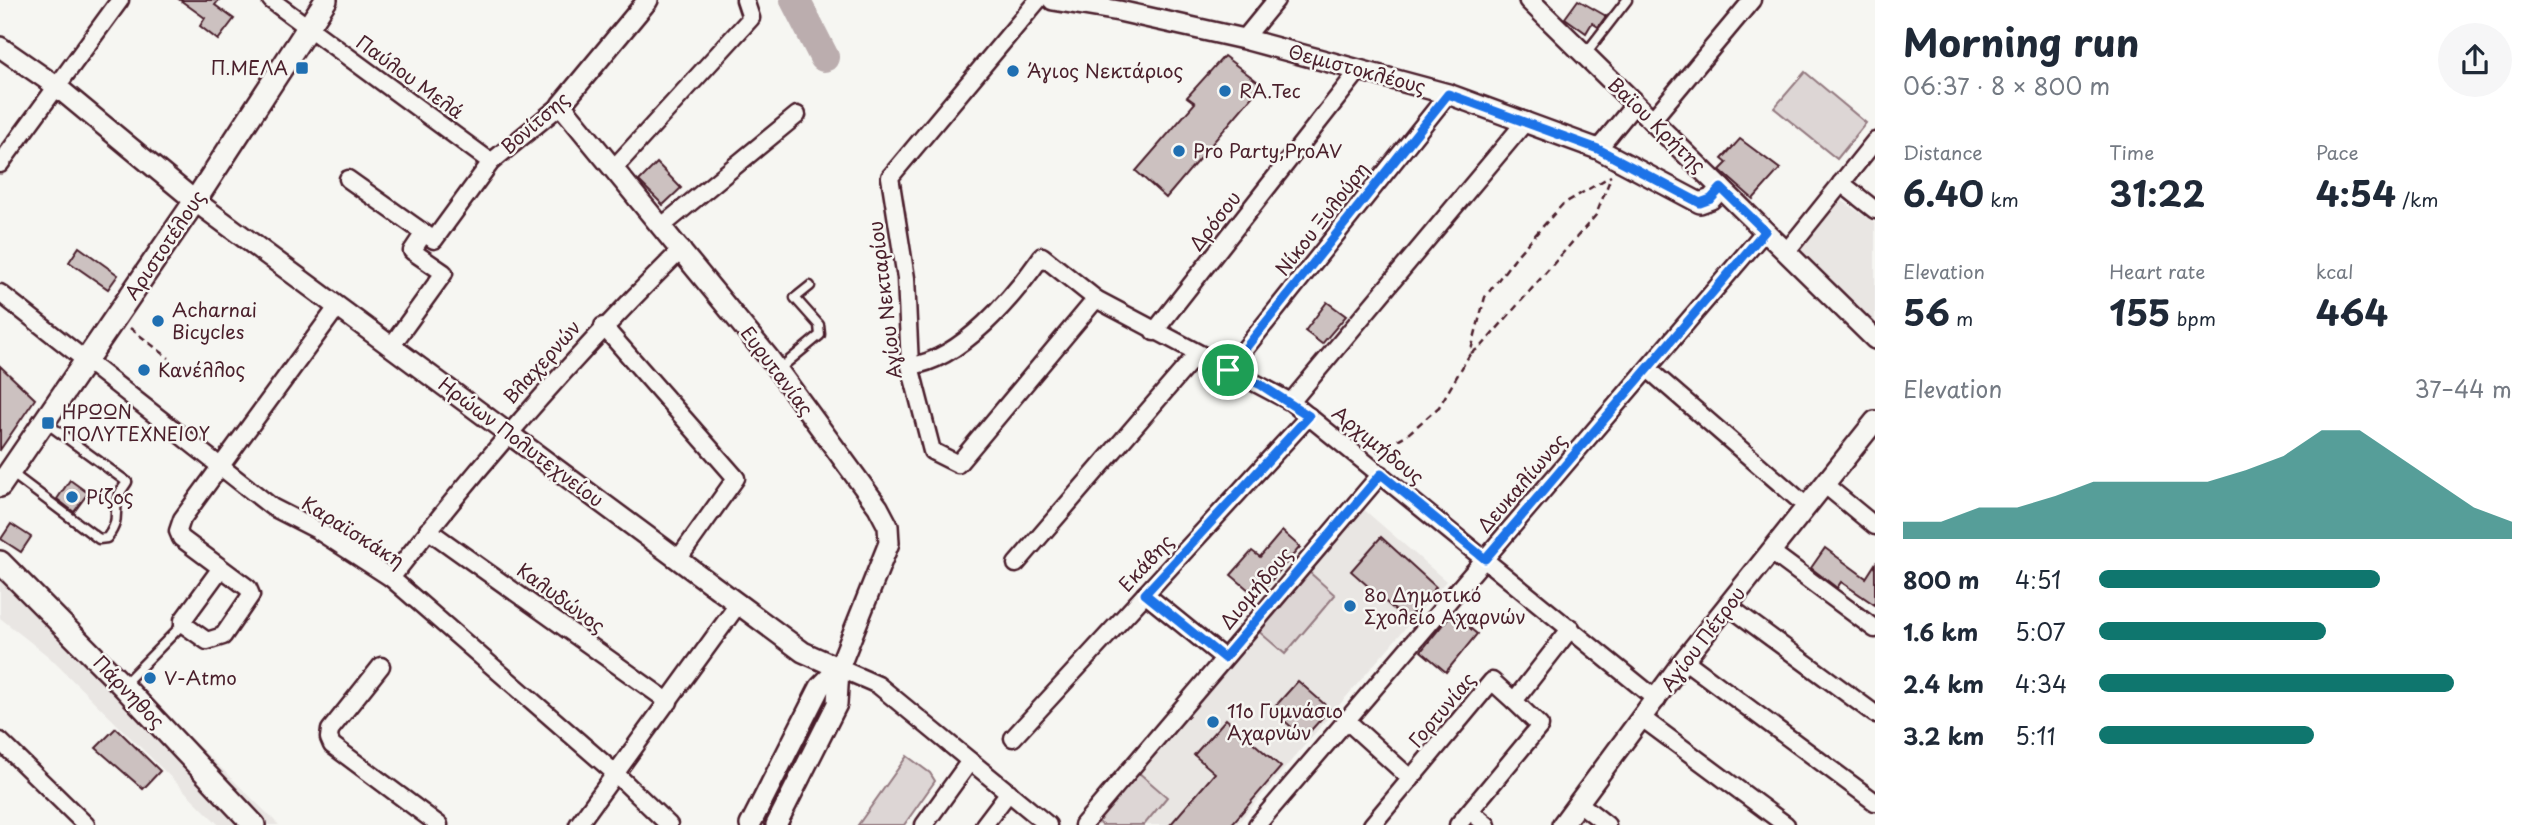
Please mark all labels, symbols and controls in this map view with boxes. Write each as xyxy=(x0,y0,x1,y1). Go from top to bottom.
text: Morning run xyxy=(1903,13,2139,70)
button: share xyxy=(2438,23,2512,97)
street label: Παύλου Μελά xyxy=(351,28,470,125)
street label: Θεμιστοκλέους xyxy=(1286,36,1429,100)
place label: Π.ΜΕΛΑ xyxy=(210,53,288,81)
place label: Άγιος Νεκτάριος xyxy=(1027,56,1183,84)
marker: Π.ΜΕΛΑ xyxy=(294,60,310,76)
marker: Άγιος Νεκτάριος xyxy=(1005,63,1021,79)
text: 06:37 · 8 × 800 m xyxy=(1903,68,2110,103)
street label: Βαϊου Κρήτης xyxy=(1602,70,1713,178)
place label: RA.Tec xyxy=(1239,76,1301,104)
marker: RA.Tec xyxy=(1217,83,1233,99)
street label: Βονίτσης xyxy=(494,85,575,160)
place label: Pro Party,ProAV xyxy=(1193,136,1342,164)
text: Distance xyxy=(1903,138,1983,166)
text: Time xyxy=(2109,138,2154,166)
text: Pace xyxy=(2316,138,2359,166)
marker: Pro Party,ProAV xyxy=(1171,143,1187,159)
street label: Νίκου Ξυλούρη xyxy=(1268,156,1375,281)
text: 6.40 xyxy=(1903,166,1984,219)
text: 31:22 xyxy=(2109,166,2205,219)
text: 4:54 xyxy=(2316,166,2396,219)
street label: Αριστοτέλους xyxy=(117,184,211,305)
street label: Δρόσου xyxy=(1182,184,1247,256)
text: km xyxy=(1984,185,2019,213)
text: /km xyxy=(2396,185,2439,213)
street label: Αγίου Νεκταρίου xyxy=(860,219,908,381)
text: Elevation xyxy=(1903,257,1985,285)
text: Heart rate xyxy=(2109,257,2205,285)
text: kcal xyxy=(2316,257,2354,285)
text: 56 xyxy=(1903,285,1950,338)
text: 155 xyxy=(2109,285,2171,338)
text: 464 xyxy=(2316,285,2388,338)
place label: Acharnai Bicycles xyxy=(172,295,257,345)
text: m xyxy=(1950,304,1973,332)
text: bpm xyxy=(2171,304,2216,332)
marker: Acharnai Bicycles xyxy=(150,313,166,329)
street label: Βλαχερνών xyxy=(496,313,587,409)
street label: Ευρυτανίας xyxy=(735,320,821,421)
pin xyxy=(1198,340,1258,400)
icon: arrive xyxy=(1209,351,1247,389)
place label: Κανέλλος xyxy=(158,355,245,383)
marker: Κανέλλος xyxy=(136,362,152,378)
street label: Ηρώων Πολυτεχνείου xyxy=(433,370,610,513)
text: Elevation xyxy=(1903,371,2002,406)
text: 37–44 m xyxy=(2415,371,2512,406)
place label: ΗΡΩΩΝ ΠΟΛΥΤΕΧΝΕΙΟΥ xyxy=(62,397,210,447)
street label: Αρχιμήδους xyxy=(1327,398,1431,490)
marker: ΗΡΩΩΝ ΠΟΛΥΤΕΧΝΕΙΟΥ xyxy=(40,415,56,431)
street label: Δευκαλίωνος xyxy=(1470,427,1572,538)
place label: Ρίζος xyxy=(86,482,134,510)
street label: Καραϊσκάκη xyxy=(297,488,410,574)
marker: Ρίζος xyxy=(64,489,80,505)
street label: Εκάβης xyxy=(1111,527,1179,597)
street label: Διομήδους xyxy=(1212,540,1298,635)
street label: Καλυδώνος xyxy=(512,556,612,639)
text: 800 m xyxy=(1903,562,1980,597)
text: 4:51 xyxy=(2015,562,2061,597)
place label: 8ο Δημοτικό Σχολείο Αχαρνών xyxy=(1364,580,1526,630)
street label: Αγίου Πέτρου xyxy=(1653,580,1751,697)
marker: 8ο Δημοτικό Σχολείο Αχαρνών xyxy=(1342,598,1358,614)
text: 1.6 km xyxy=(1903,614,1978,649)
text: 5:07 xyxy=(2015,614,2066,649)
street label: Πάρνηθος xyxy=(88,649,172,734)
place label: V-Atmo xyxy=(164,663,237,691)
street label: Γορτυνίας xyxy=(1401,666,1481,753)
text: 2.4 km xyxy=(1903,666,1984,701)
text: 4:34 xyxy=(2015,666,2067,701)
marker: V-Atmo xyxy=(142,670,158,686)
place label: 11ο Γυμνάσιο Αχαρνών xyxy=(1227,696,1343,746)
marker: 11ο Γυμνάσιο Αχαρνών xyxy=(1205,714,1221,730)
text: 3.2 km xyxy=(1903,718,1984,753)
text: 5:11 xyxy=(2015,718,2056,753)

